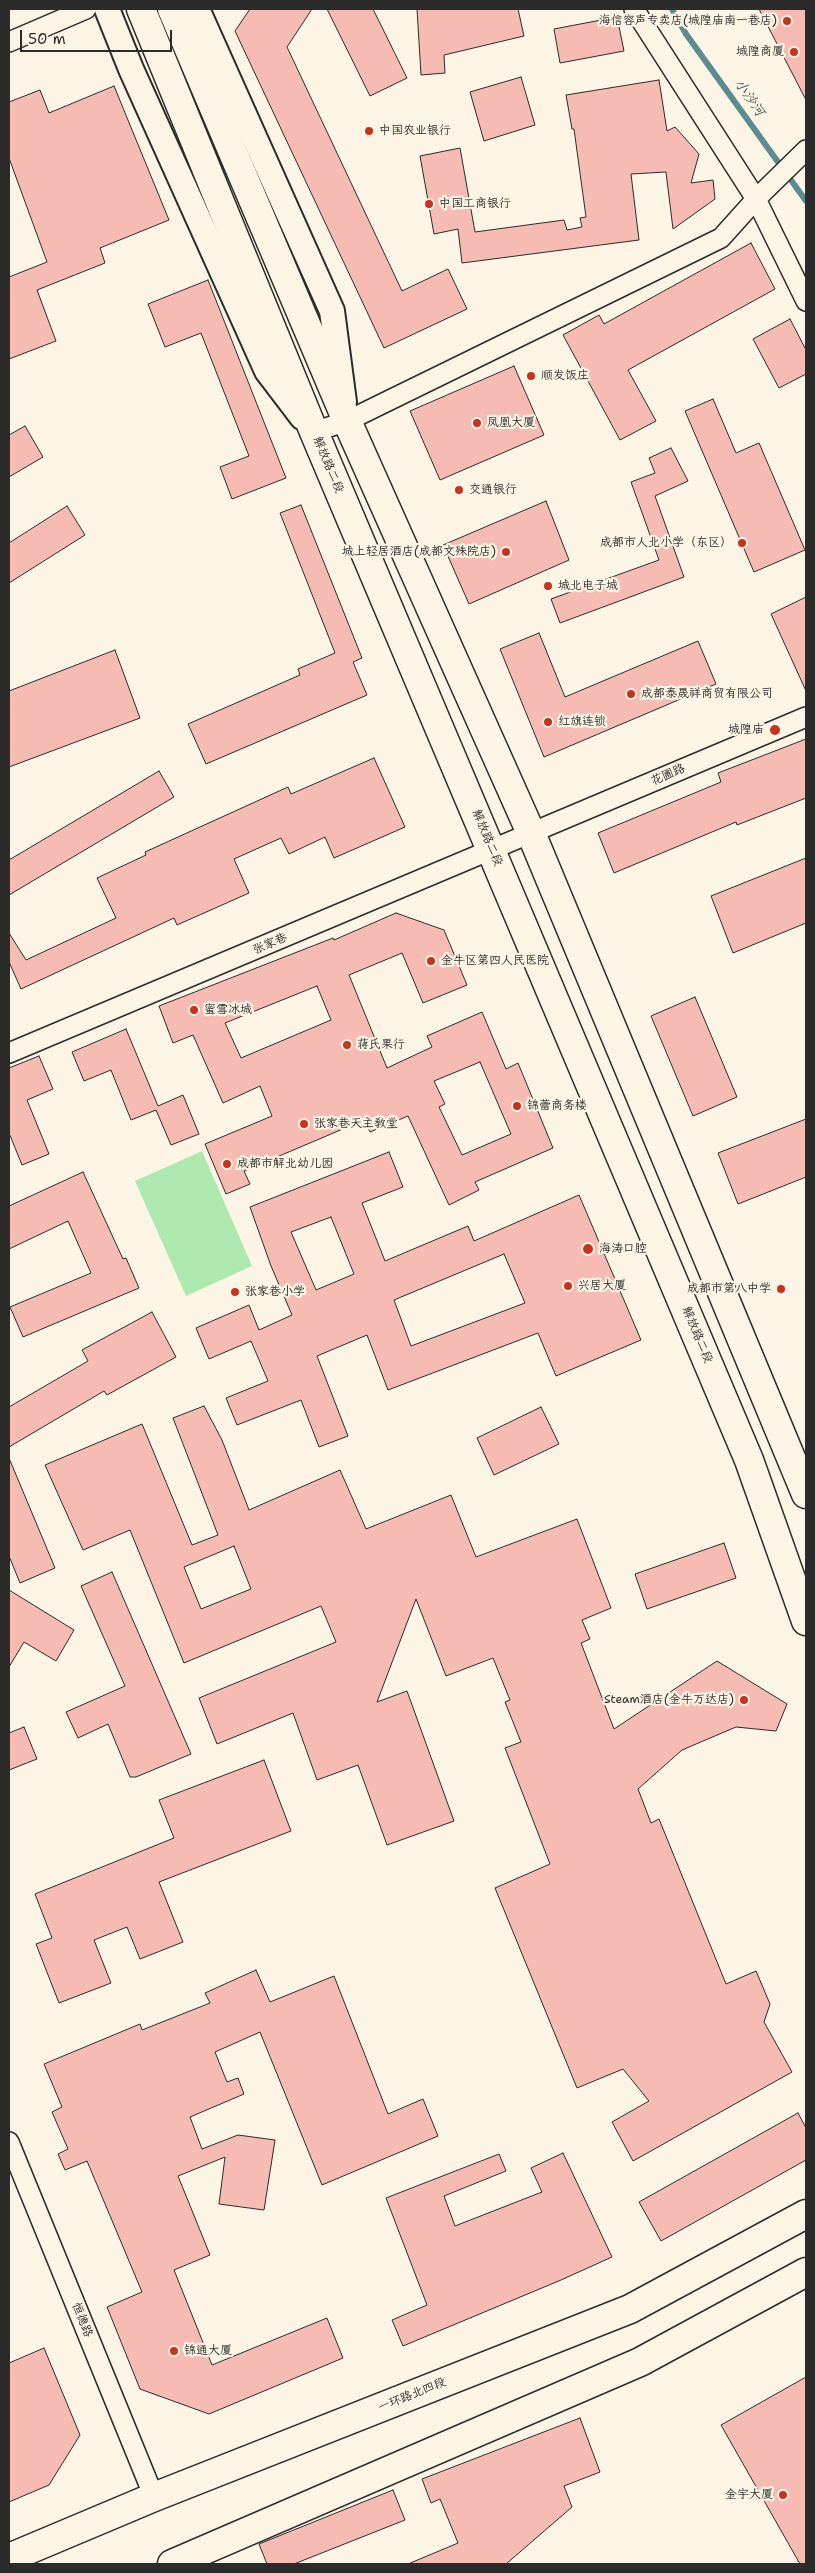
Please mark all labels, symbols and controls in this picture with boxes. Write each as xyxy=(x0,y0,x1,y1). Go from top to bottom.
place label: 海信容声专卖店(城隍庙南一巷店) xyxy=(599,14,777,28)
marker: 海信容声专卖店(城隍庙南一巷店) xyxy=(781,15,793,27)
scale bar xyxy=(22,20,175,52)
text: 50 m xyxy=(28,29,66,49)
place label: 城隍商厦 xyxy=(736,45,784,59)
marker: 城隍商厦 xyxy=(788,46,800,58)
water label: 小沙河 xyxy=(730,76,768,120)
place label: 中国农业银行 xyxy=(379,124,451,138)
marker: 中国农业银行 xyxy=(363,125,375,137)
place label: 中国工商银行 xyxy=(439,197,511,211)
marker: 中国工商银行 xyxy=(423,198,435,210)
place label: 顺发饭庄 xyxy=(541,369,589,383)
marker: 顺发饭庄 xyxy=(525,370,537,382)
place label: 凤凰大厦 xyxy=(487,416,535,430)
marker: 凤凰大厦 xyxy=(471,417,483,429)
street label: 解放路二段 xyxy=(310,435,346,495)
place label: 交通银行 xyxy=(469,483,517,497)
marker: 交通银行 xyxy=(453,484,465,496)
place label: 成都市人北小学（东区） xyxy=(600,536,732,550)
marker: 成都市人北小学（东区） xyxy=(736,537,748,549)
place label: 城上轻居酒店(成都文殊院店) xyxy=(342,545,496,559)
marker: 城上轻居酒店(成都文殊院店) xyxy=(500,546,512,558)
place label: 城北电子城 xyxy=(558,579,618,593)
marker: 城北电子城 xyxy=(542,580,554,592)
place label: 成都泰晟祥商贸有限公司 xyxy=(641,687,773,701)
marker: 成都泰晟祥商贸有限公司 xyxy=(625,688,637,700)
place label: 红旗连锁 xyxy=(558,715,606,729)
marker: 红旗连锁 xyxy=(542,716,554,728)
place label: 城隍庙 xyxy=(728,723,764,737)
marker: 城隍庙 xyxy=(768,723,782,737)
street label: 花圃路 xyxy=(649,761,687,789)
street label: 解放路二段 xyxy=(469,808,505,868)
street label: 张家巷 xyxy=(251,930,289,958)
place label: 金牛区第四人民医院 xyxy=(441,954,549,968)
marker: 金牛区第四人民医院 xyxy=(425,955,437,967)
place label: 蜜雪冰城 xyxy=(204,1003,252,1017)
marker: 蜜雪冰城 xyxy=(188,1004,200,1016)
place label: 蒋氏果行 xyxy=(357,1038,405,1052)
marker: 蒋氏果行 xyxy=(341,1039,353,1051)
place label: 锦蕾商务楼 xyxy=(527,1099,587,1113)
marker: 锦蕾商务楼 xyxy=(511,1100,523,1112)
place label: 张家巷天主教堂 xyxy=(314,1117,398,1131)
marker: 张家巷天主教堂 xyxy=(298,1118,310,1130)
place label: 成都市解北幼儿园 xyxy=(237,1157,333,1171)
marker: 成都市解北幼儿园 xyxy=(221,1158,233,1170)
marker: 海涛口腔 xyxy=(581,1242,595,1256)
place label: 海涛口腔 xyxy=(599,1242,647,1256)
place label: 兴居大厦 xyxy=(578,1279,626,1293)
marker: 兴居大厦 xyxy=(562,1280,574,1292)
place label: 成都市第八中学 xyxy=(687,1282,771,1296)
marker: 成都市第八中学 xyxy=(775,1283,787,1295)
place label: 张家巷小学 xyxy=(245,1285,305,1299)
marker: 张家巷小学 xyxy=(229,1286,241,1298)
street label: 解放路二段 xyxy=(679,1305,715,1365)
place label: Steam酒店(金牛万达店) xyxy=(604,1693,734,1707)
marker: Steam酒店(金牛万达店) xyxy=(738,1694,750,1706)
street label: 恒德路 xyxy=(69,2301,95,2339)
place label: 锦通大厦 xyxy=(184,2344,232,2358)
marker: 锦通大厦 xyxy=(168,2345,180,2357)
street label: 一环路北四段 xyxy=(376,2375,448,2415)
place label: 金宇大厦 xyxy=(725,2488,773,2502)
marker: 金宇大厦 xyxy=(777,2489,789,2501)

